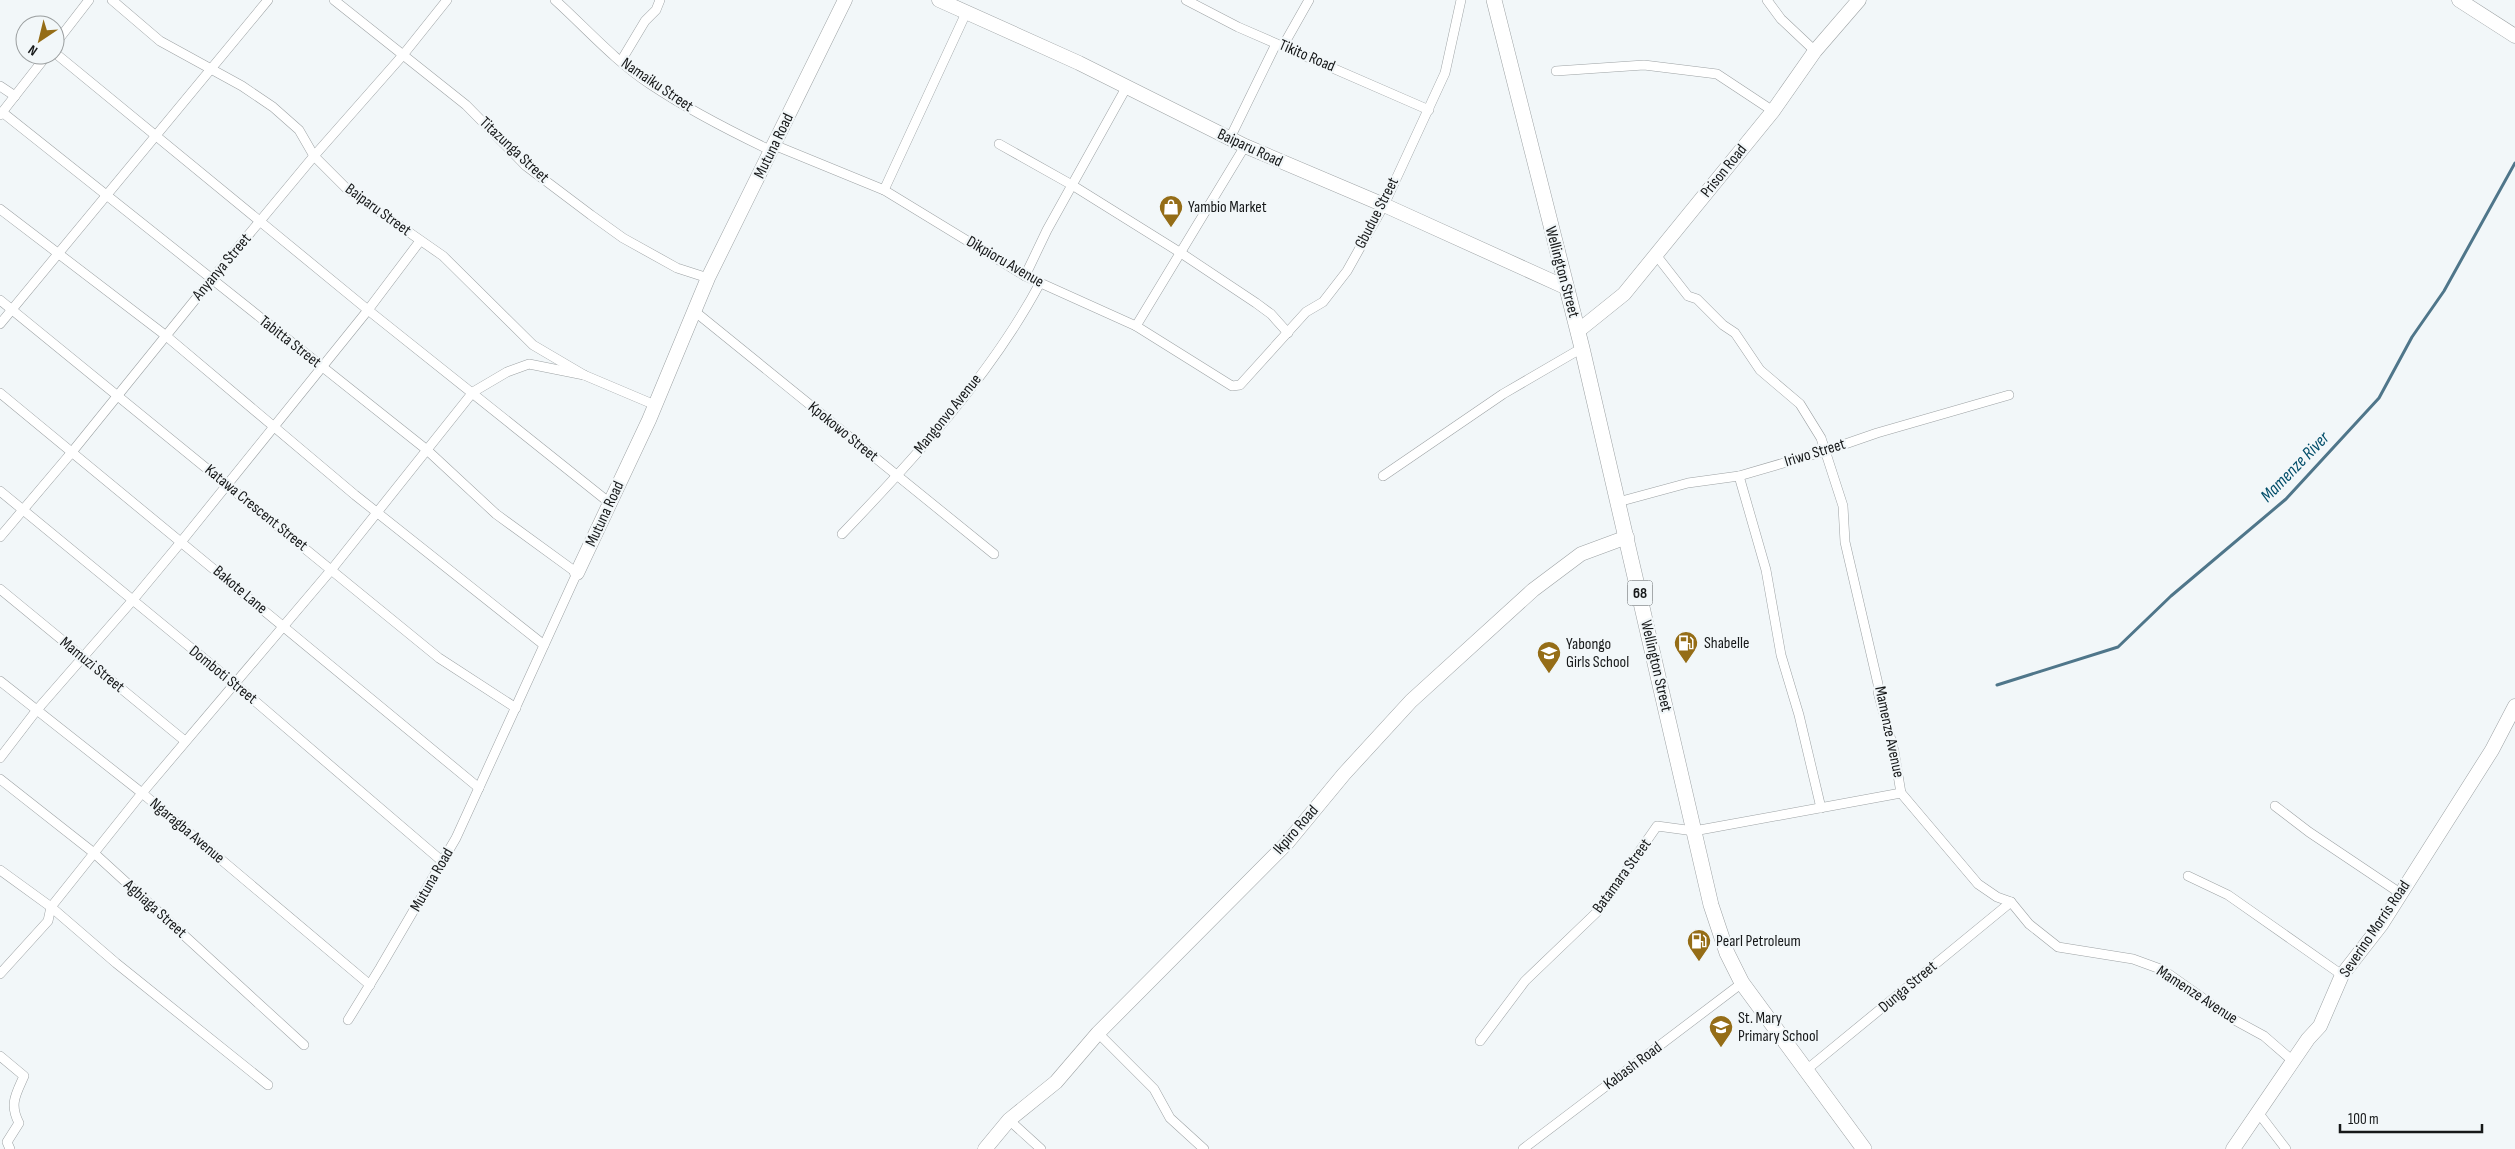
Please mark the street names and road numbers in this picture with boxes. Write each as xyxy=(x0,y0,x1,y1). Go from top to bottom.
street label: Tikito Road xyxy=(1276,36,1338,76)
street label: Namaiku Street xyxy=(617,54,697,116)
street label: Mutuna Road xyxy=(750,110,798,182)
street label: Titazunga Street xyxy=(475,113,553,187)
street label: Baiparu Road xyxy=(1214,125,1286,171)
street label: Prison Road xyxy=(1697,141,1751,201)
street label: Gbudue Street xyxy=(1351,174,1403,252)
street label: Baiparu Street xyxy=(341,180,415,240)
street label: Wellington Street xyxy=(1541,224,1583,320)
street label: Anyanya Street xyxy=(188,230,255,305)
street label: Dikpioru Avenue xyxy=(963,232,1047,292)
street label: Tabitta Street xyxy=(255,312,325,372)
street label: Mangonvo Avenue xyxy=(910,370,986,458)
street label: Kpokowo Street xyxy=(804,398,882,466)
street label: Iriwo Street xyxy=(1782,435,1848,471)
street label: Katawa Crescent Street xyxy=(201,461,311,555)
street label: Mutuna Road xyxy=(582,478,628,550)
street label: Bakote Lane xyxy=(209,562,271,618)
road number: 68 xyxy=(1628,580,1652,606)
street label: Wellington Street xyxy=(1636,618,1676,714)
street label: Mamuzi Street xyxy=(56,633,128,697)
street label: Domboti Street xyxy=(185,642,261,708)
street label: Mamenze Avenue xyxy=(1870,685,1908,779)
street label: Ngaragba Avenue xyxy=(146,794,228,868)
street label: Ikpiro Road xyxy=(1269,801,1323,859)
street label: Batamara Street xyxy=(1589,835,1655,917)
street label: Mutuna Road xyxy=(406,845,458,915)
street label: Agbiaga Street xyxy=(119,875,190,942)
street label: Severino Morris Road xyxy=(2336,877,2414,981)
street label: Dunga Street xyxy=(1875,957,1941,1017)
street label: Mamenze Avenue xyxy=(2153,962,2241,1028)
street label: Kabash Road xyxy=(1600,1038,1666,1094)

